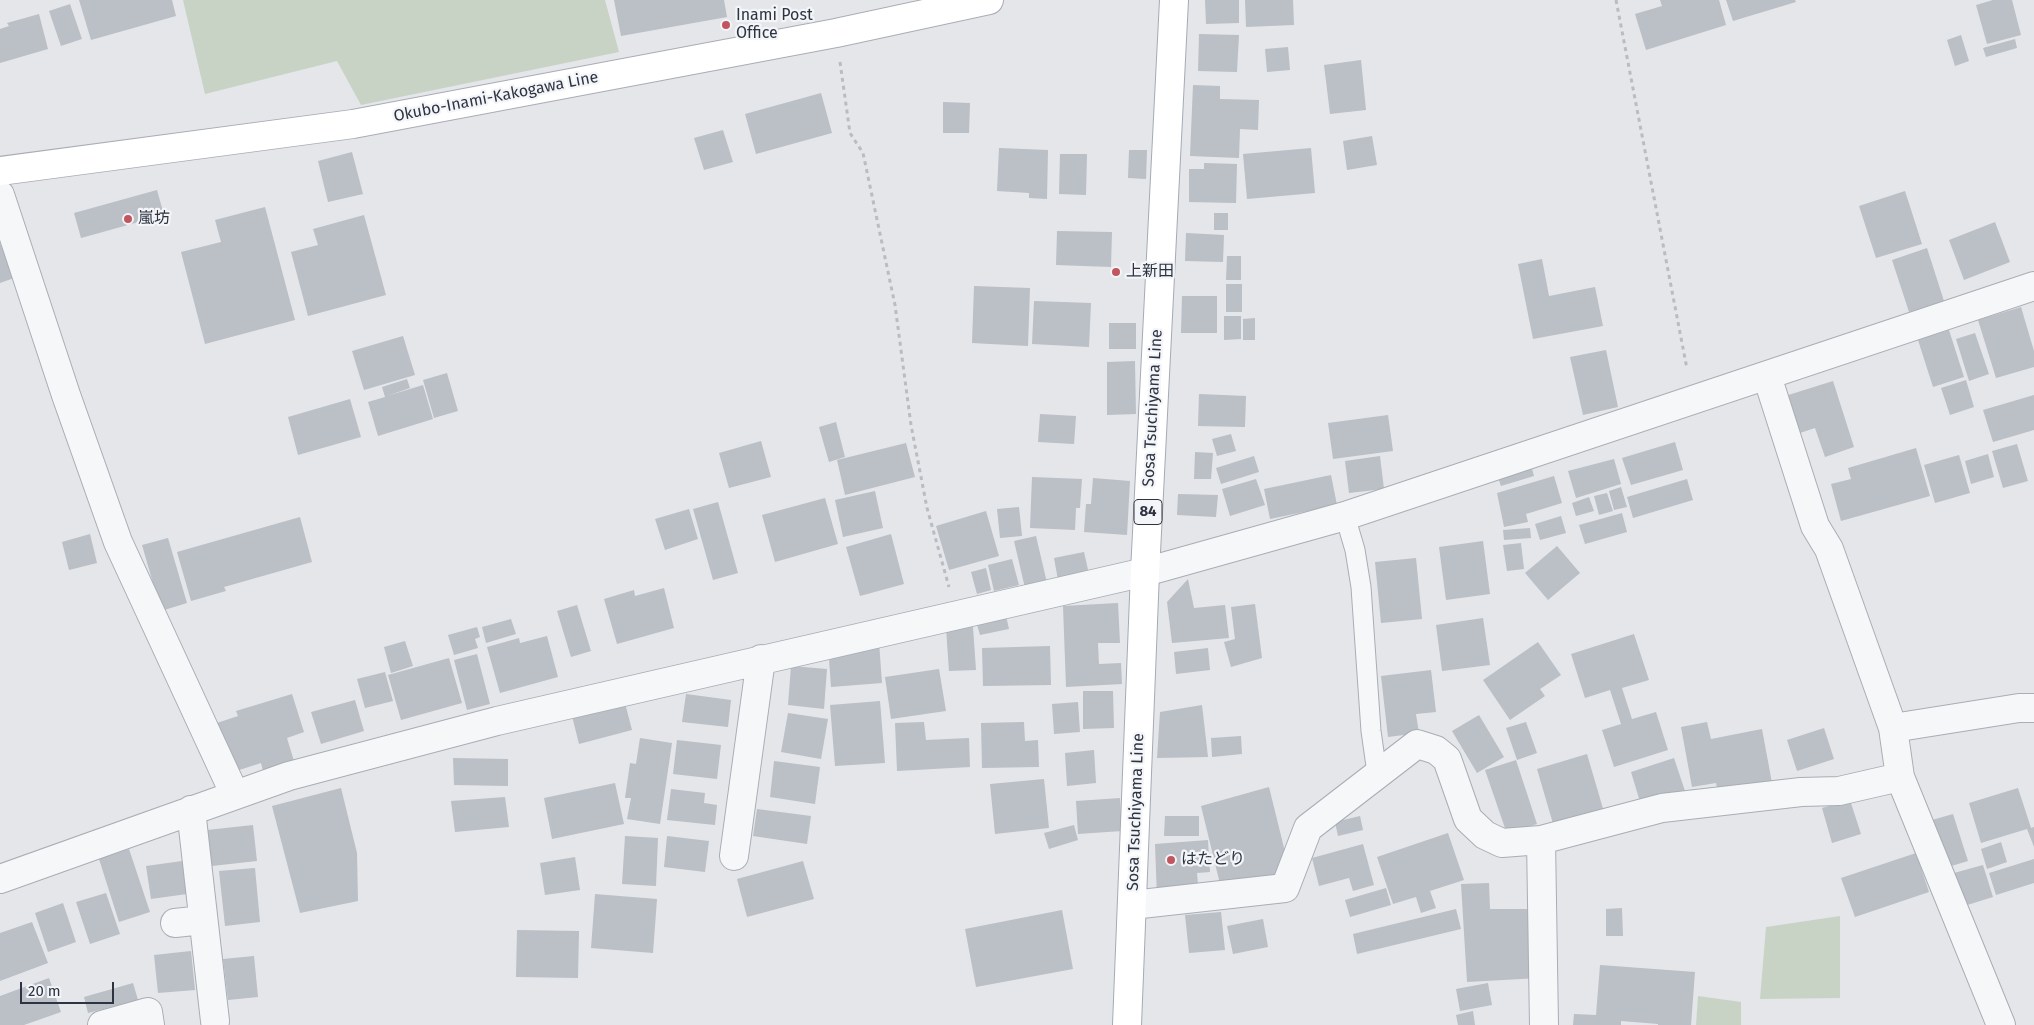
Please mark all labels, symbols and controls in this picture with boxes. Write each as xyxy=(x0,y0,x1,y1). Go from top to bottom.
place label: Inami Post Office xyxy=(736,6,813,44)
marker: Inami Post Office xyxy=(720,19,732,31)
street label: Okubo-Inami-Kakogawa Line xyxy=(392,68,600,126)
place label: 嵐坊 xyxy=(138,209,170,229)
marker: 嵐坊 xyxy=(122,213,134,225)
place label: 上新田 xyxy=(1126,262,1174,282)
marker: 上新田 xyxy=(1110,266,1122,278)
street label: Sosa Tsuchiyama Line xyxy=(1139,329,1167,487)
road number: 84 xyxy=(1134,500,1162,524)
street label: Sosa Tsuchiyama Line xyxy=(1124,733,1148,891)
place label: はたどり xyxy=(1181,850,1245,870)
marker: はたどり xyxy=(1165,854,1177,866)
scale bar xyxy=(22,972,116,1004)
text: 20 m xyxy=(28,982,61,1000)

